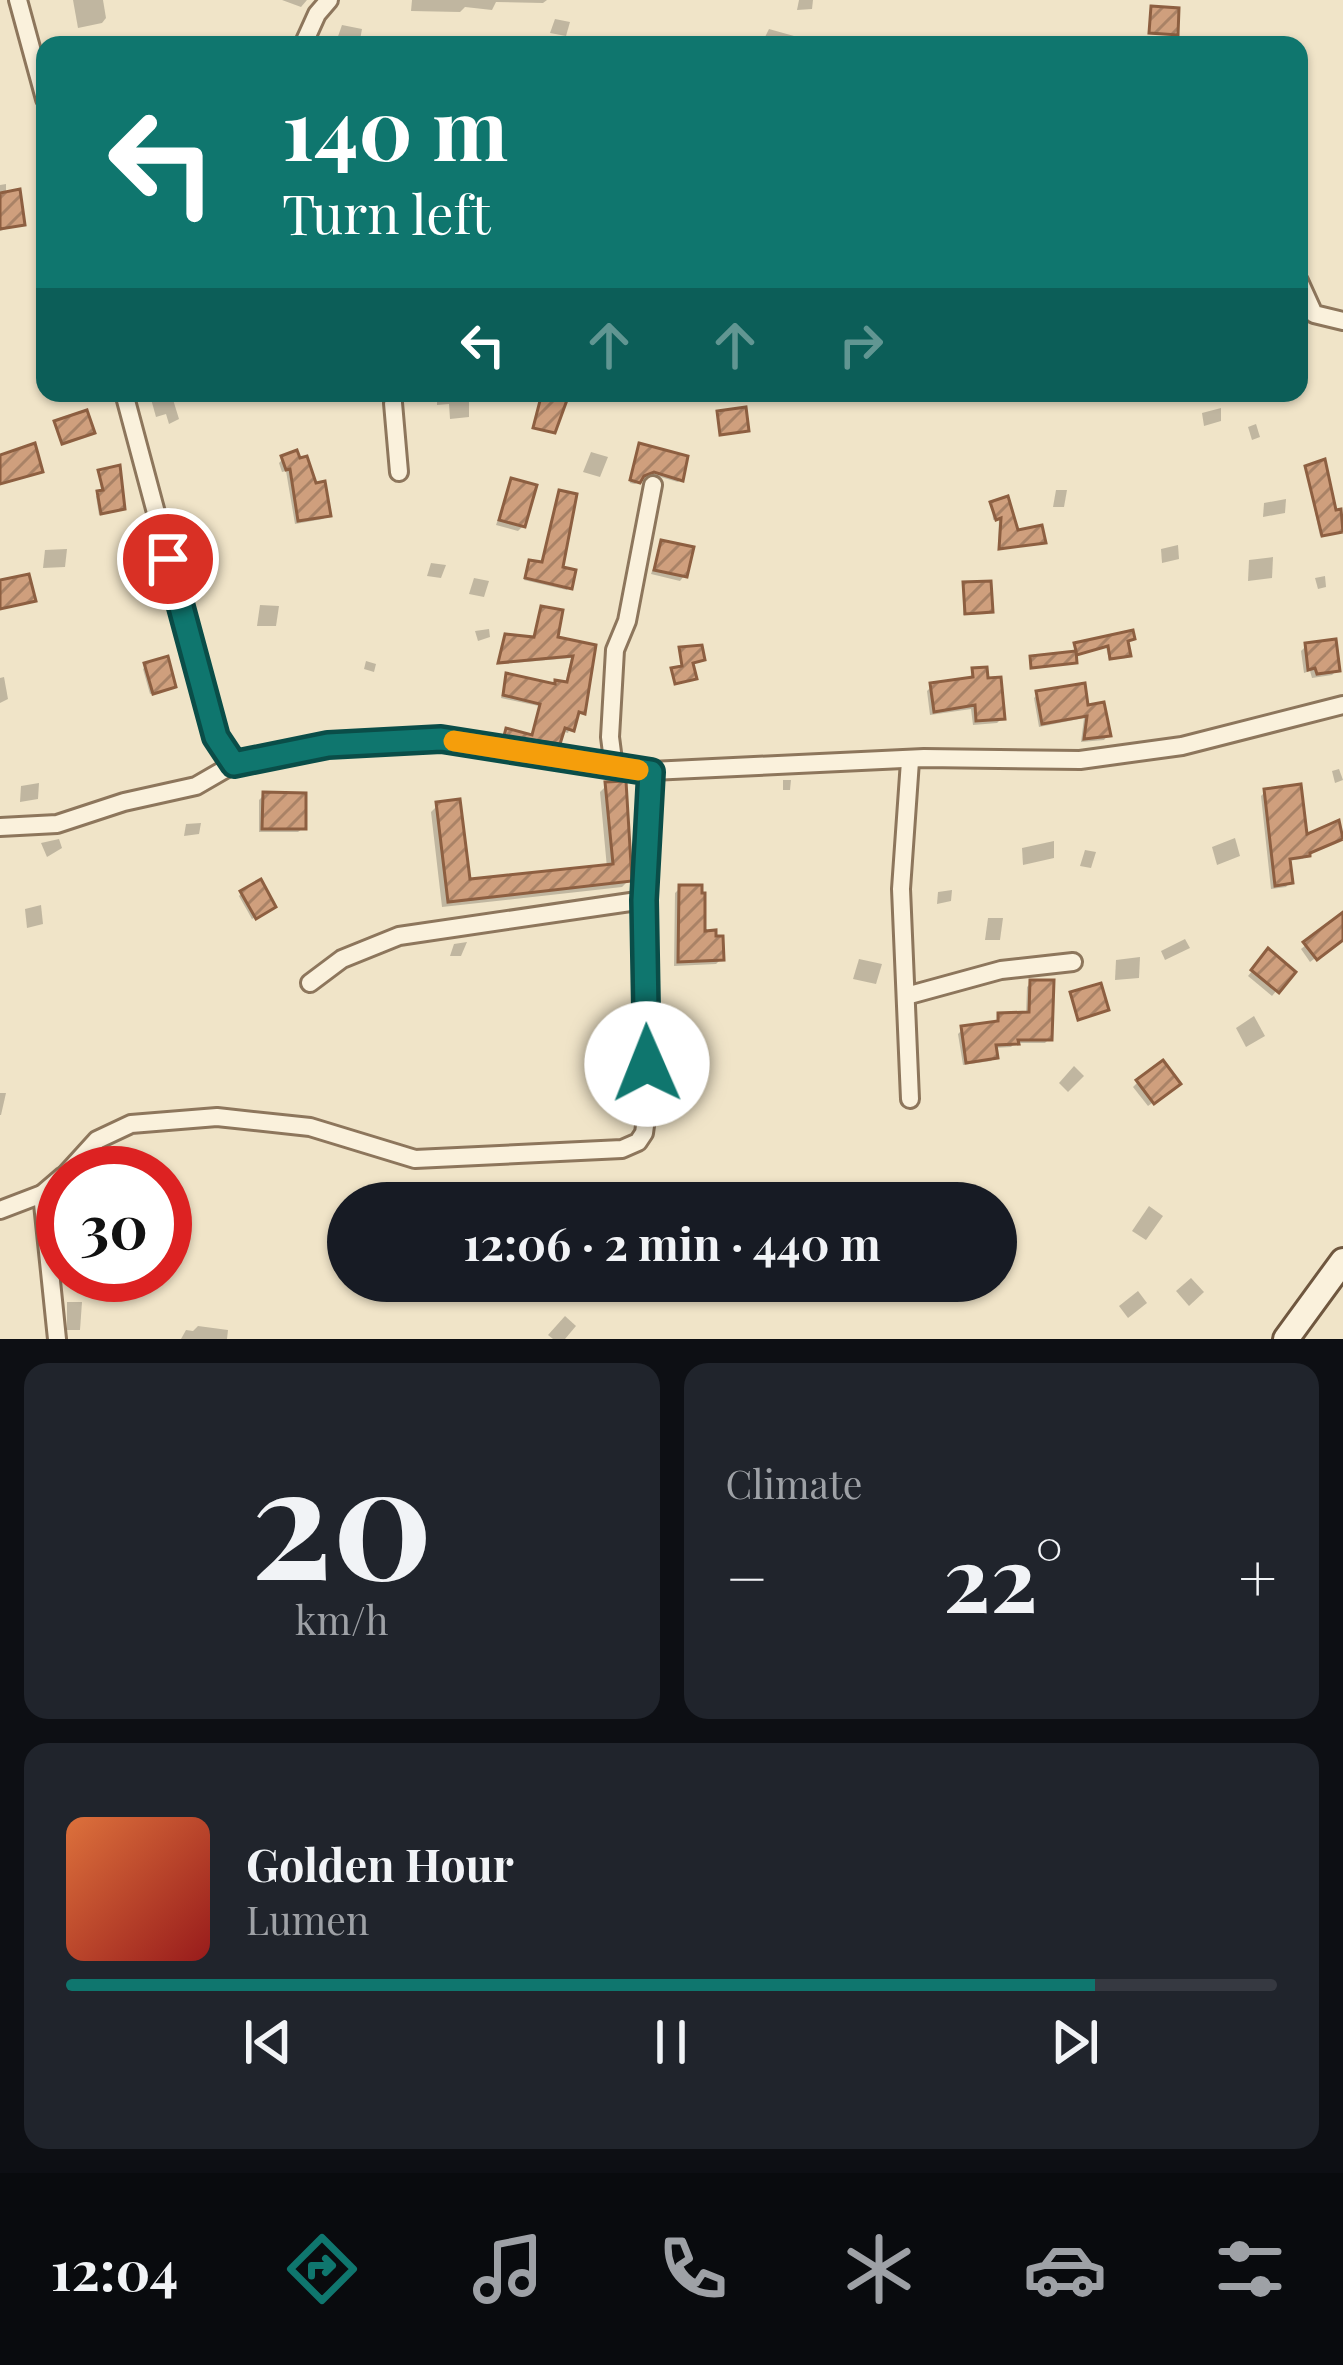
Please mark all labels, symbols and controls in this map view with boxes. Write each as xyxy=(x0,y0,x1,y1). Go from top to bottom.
text: 140 m xyxy=(282,70,508,182)
icon: left xyxy=(84,84,240,240)
text: Turn left xyxy=(282,177,491,249)
icon: left xyxy=(450,312,516,378)
icon: ahead xyxy=(576,312,642,378)
icon: ahead xyxy=(702,312,768,378)
icon: right xyxy=(828,312,894,378)
pin xyxy=(117,508,219,610)
icon: arrive xyxy=(135,526,201,592)
position arrow xyxy=(584,1001,710,1127)
speed limit sign: 30 xyxy=(36,1146,192,1302)
text: 12:06 · 2 min · 440 m xyxy=(463,1212,881,1272)
text: 20 xyxy=(251,1411,433,1619)
text: Climate xyxy=(726,1457,863,1509)
text: 22° xyxy=(943,1516,1063,1636)
text: − xyxy=(726,1532,768,1620)
text: + xyxy=(1238,1532,1277,1620)
text: km/h xyxy=(295,1593,389,1645)
text: Golden Hour xyxy=(246,1833,514,1893)
text: Lumen xyxy=(246,1893,369,1945)
icon: previous xyxy=(235,2009,301,2075)
icon: pause xyxy=(638,2009,704,2075)
icon: next xyxy=(1042,2009,1108,2075)
icon: directions xyxy=(280,2227,364,2311)
icon: music xyxy=(466,2227,550,2311)
icon: phone xyxy=(651,2227,735,2311)
icon: climate xyxy=(837,2227,921,2311)
icon: car xyxy=(1023,2227,1107,2311)
icon: filters xyxy=(1208,2227,1292,2311)
text: 12:04 xyxy=(51,2233,178,2305)

